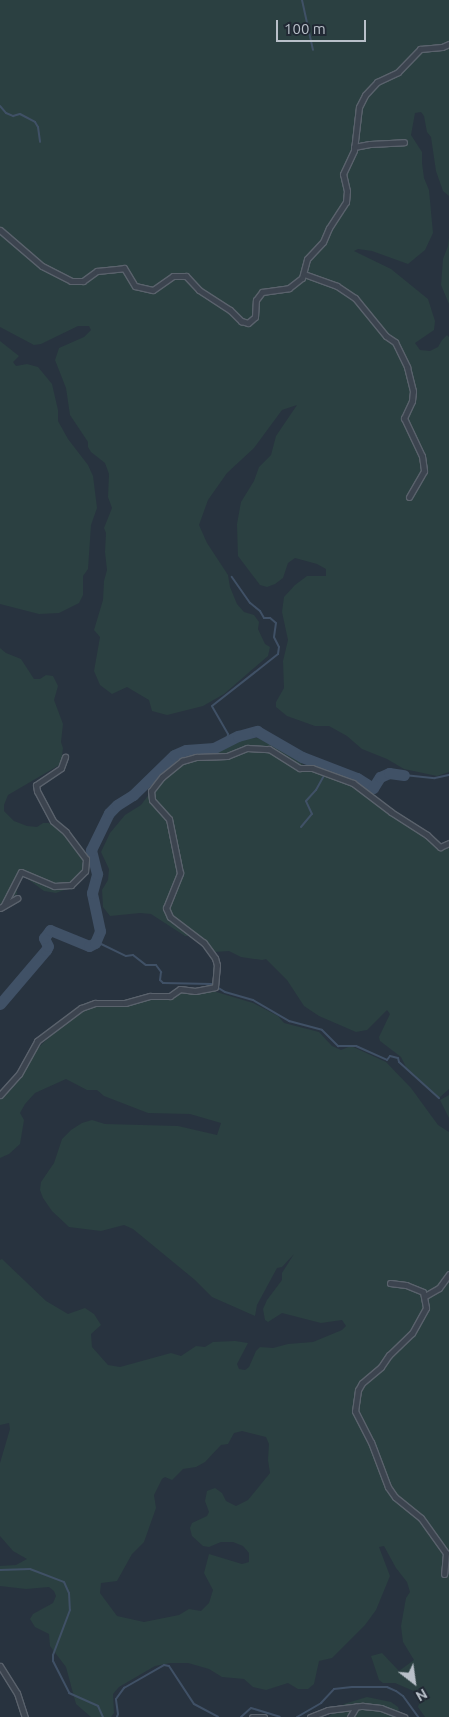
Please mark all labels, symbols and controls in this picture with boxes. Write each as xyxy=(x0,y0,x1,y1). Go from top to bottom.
scale bar xyxy=(279,10,369,42)
text: 100 m xyxy=(284,20,326,37)
north arrow xyxy=(389,1657,439,1707)
text: N xyxy=(413,1685,430,1705)

